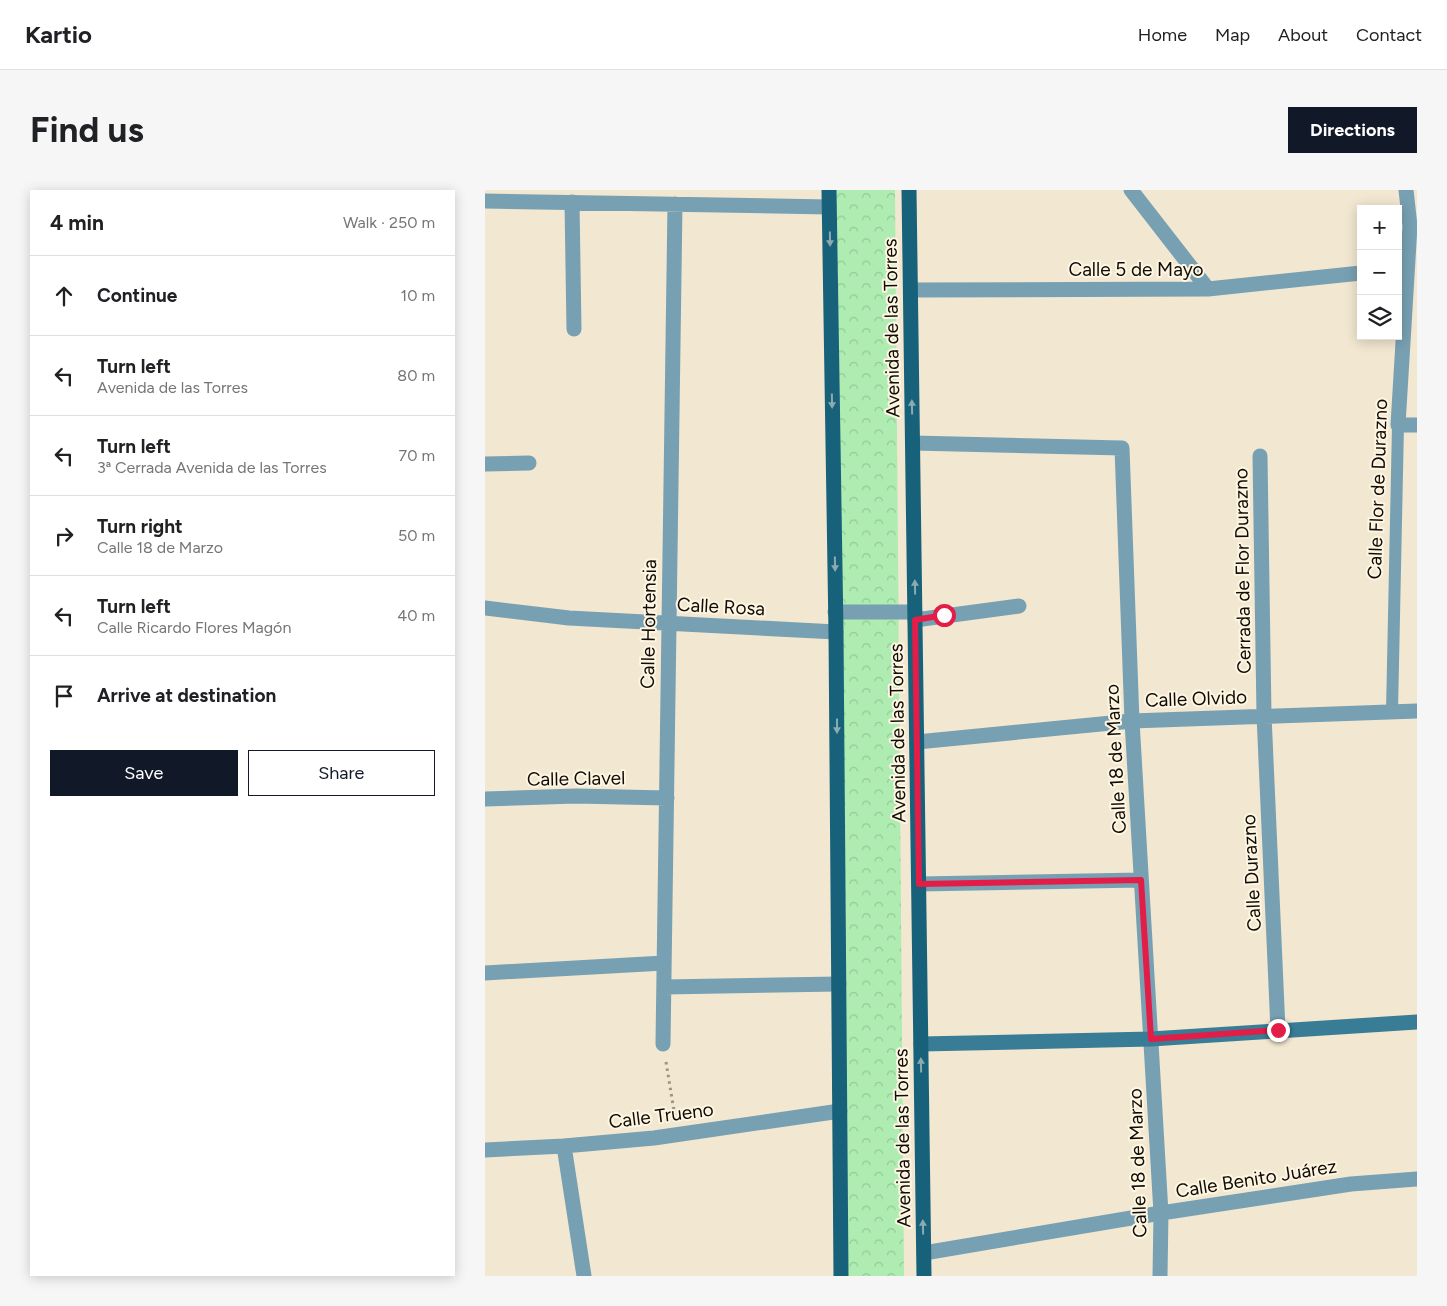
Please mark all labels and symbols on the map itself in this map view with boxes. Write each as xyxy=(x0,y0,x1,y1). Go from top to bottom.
one-way arrow xyxy=(826,231,834,247)
street label: Avenida de las Torres xyxy=(878,238,905,418)
street label: Calle 5 de Mayo xyxy=(1068,258,1204,281)
one-way arrow xyxy=(828,393,836,409)
street label: Calle Flor de Durazno xyxy=(1363,398,1392,580)
one-way arrow xyxy=(908,399,916,415)
street label: Cerrada de Flor Durazno xyxy=(1229,468,1256,674)
one-way arrow xyxy=(831,556,839,572)
street label: Calle Hortensia xyxy=(636,559,661,689)
one-way arrow xyxy=(911,579,919,595)
street label: Calle Rosa xyxy=(676,593,766,620)
route start xyxy=(933,604,956,627)
street label: Avenida de las Torres xyxy=(884,643,911,823)
street label: Calle 18 de Marzo xyxy=(1100,684,1131,834)
street label: Calle Olvido xyxy=(1145,685,1247,712)
one-way arrow xyxy=(833,718,841,734)
street label: Calle Clavel xyxy=(527,766,625,791)
street label: Calle Durazno xyxy=(1237,814,1266,932)
route end xyxy=(1267,1019,1290,1042)
street label: Avenida de las Torres xyxy=(889,1048,916,1228)
one-way arrow xyxy=(917,1057,925,1073)
street label: Calle 18 de Marzo xyxy=(1123,1088,1152,1238)
street label: Calle Trueno xyxy=(607,1098,715,1133)
street label: Calle Benito Juárez xyxy=(1174,1154,1338,1203)
one-way arrow xyxy=(919,1219,927,1235)

